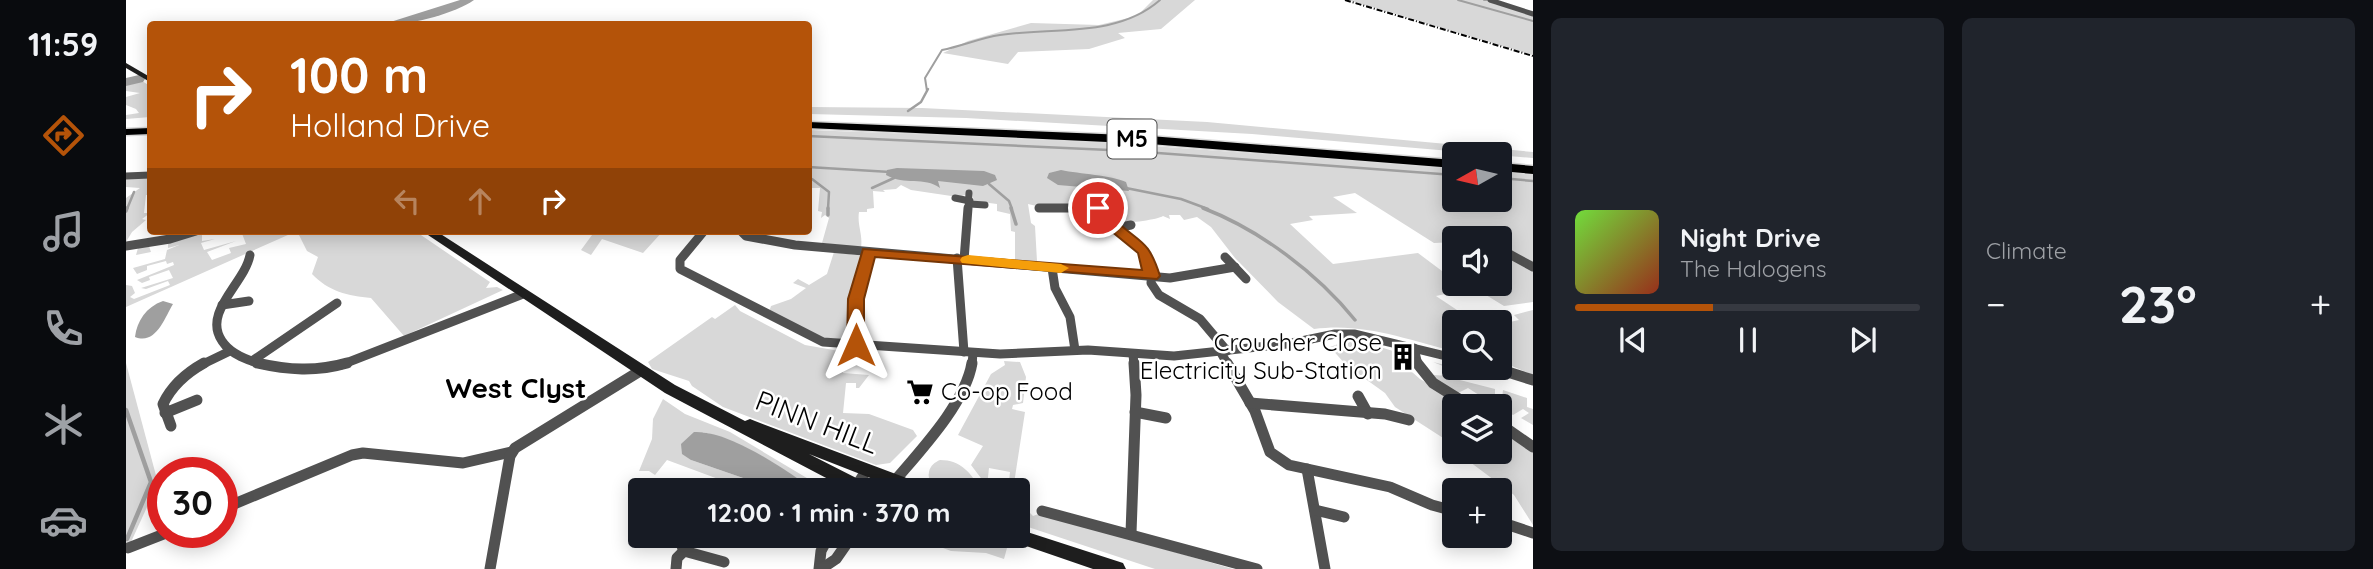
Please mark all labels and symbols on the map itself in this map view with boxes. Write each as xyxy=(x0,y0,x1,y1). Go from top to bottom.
road number: M5 xyxy=(1108,120,1156,158)
north arrow xyxy=(1442,142,1512,212)
pin xyxy=(1068,178,1128,238)
position arrow xyxy=(819,308,893,382)
place label: Croucher Close Electricity Sub-Station xyxy=(1140,327,1382,385)
building icon: Croucher Close Electricity Sub-Station xyxy=(1388,342,1418,372)
district label: West Clyst xyxy=(445,370,587,405)
place label: Co-op Food xyxy=(941,376,1073,406)
supermarket icon: Co-op Food xyxy=(905,377,935,407)
street label: PINN HILL xyxy=(751,382,884,461)
speed limit sign: 30 xyxy=(147,457,238,548)

